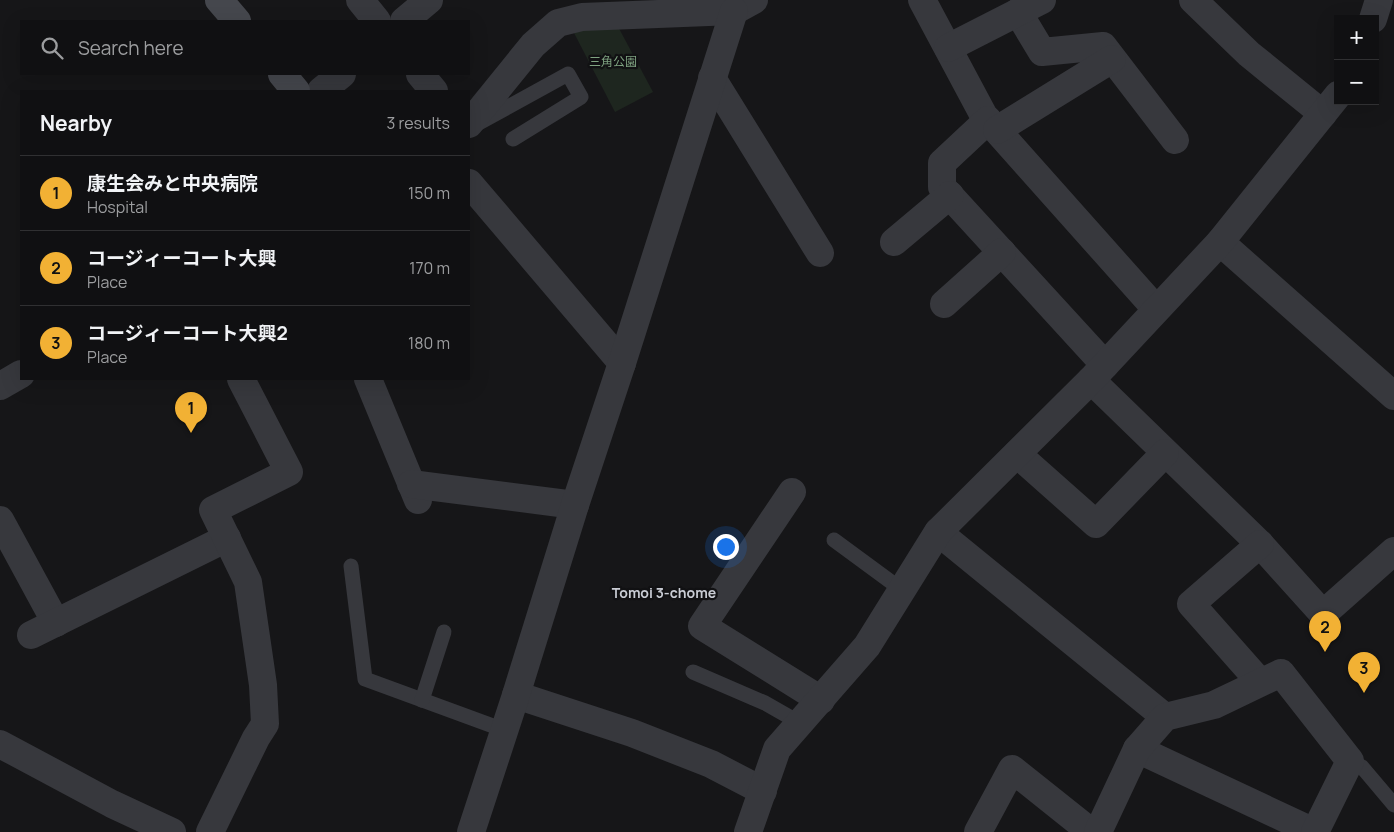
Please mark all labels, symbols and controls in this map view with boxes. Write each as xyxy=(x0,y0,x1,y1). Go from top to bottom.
map controls xyxy=(1334,15,1379,105)
button: + xyxy=(1334,15,1379,60)
search box xyxy=(20,20,470,75)
icon: search xyxy=(38,34,66,62)
text: Search here xyxy=(78,35,184,61)
park label: 三角公園 xyxy=(589,53,637,70)
button: − xyxy=(1334,60,1379,105)
text: Nearby xyxy=(40,109,112,137)
text: 3 results xyxy=(387,112,450,134)
text: 康生会みと中央病院 xyxy=(87,170,258,196)
text: 1 xyxy=(52,182,60,204)
text: 150 m xyxy=(408,182,450,204)
text: Hospital xyxy=(87,196,148,218)
text: コージィーコート大興 xyxy=(87,245,277,271)
text: 2 xyxy=(51,257,61,279)
text: 170 m xyxy=(409,257,450,279)
text: Place xyxy=(87,271,127,293)
text: コージィーコート大興2 xyxy=(87,320,288,346)
text: 3 xyxy=(51,332,61,354)
text: 180 m xyxy=(408,332,450,354)
text: Place xyxy=(87,346,127,368)
pin: 1 xyxy=(175,392,207,433)
your location xyxy=(713,534,739,560)
district label: Tomoi 3-chome xyxy=(612,583,716,602)
pin: 2 xyxy=(1309,611,1341,652)
pin: 3 xyxy=(1348,652,1380,693)

